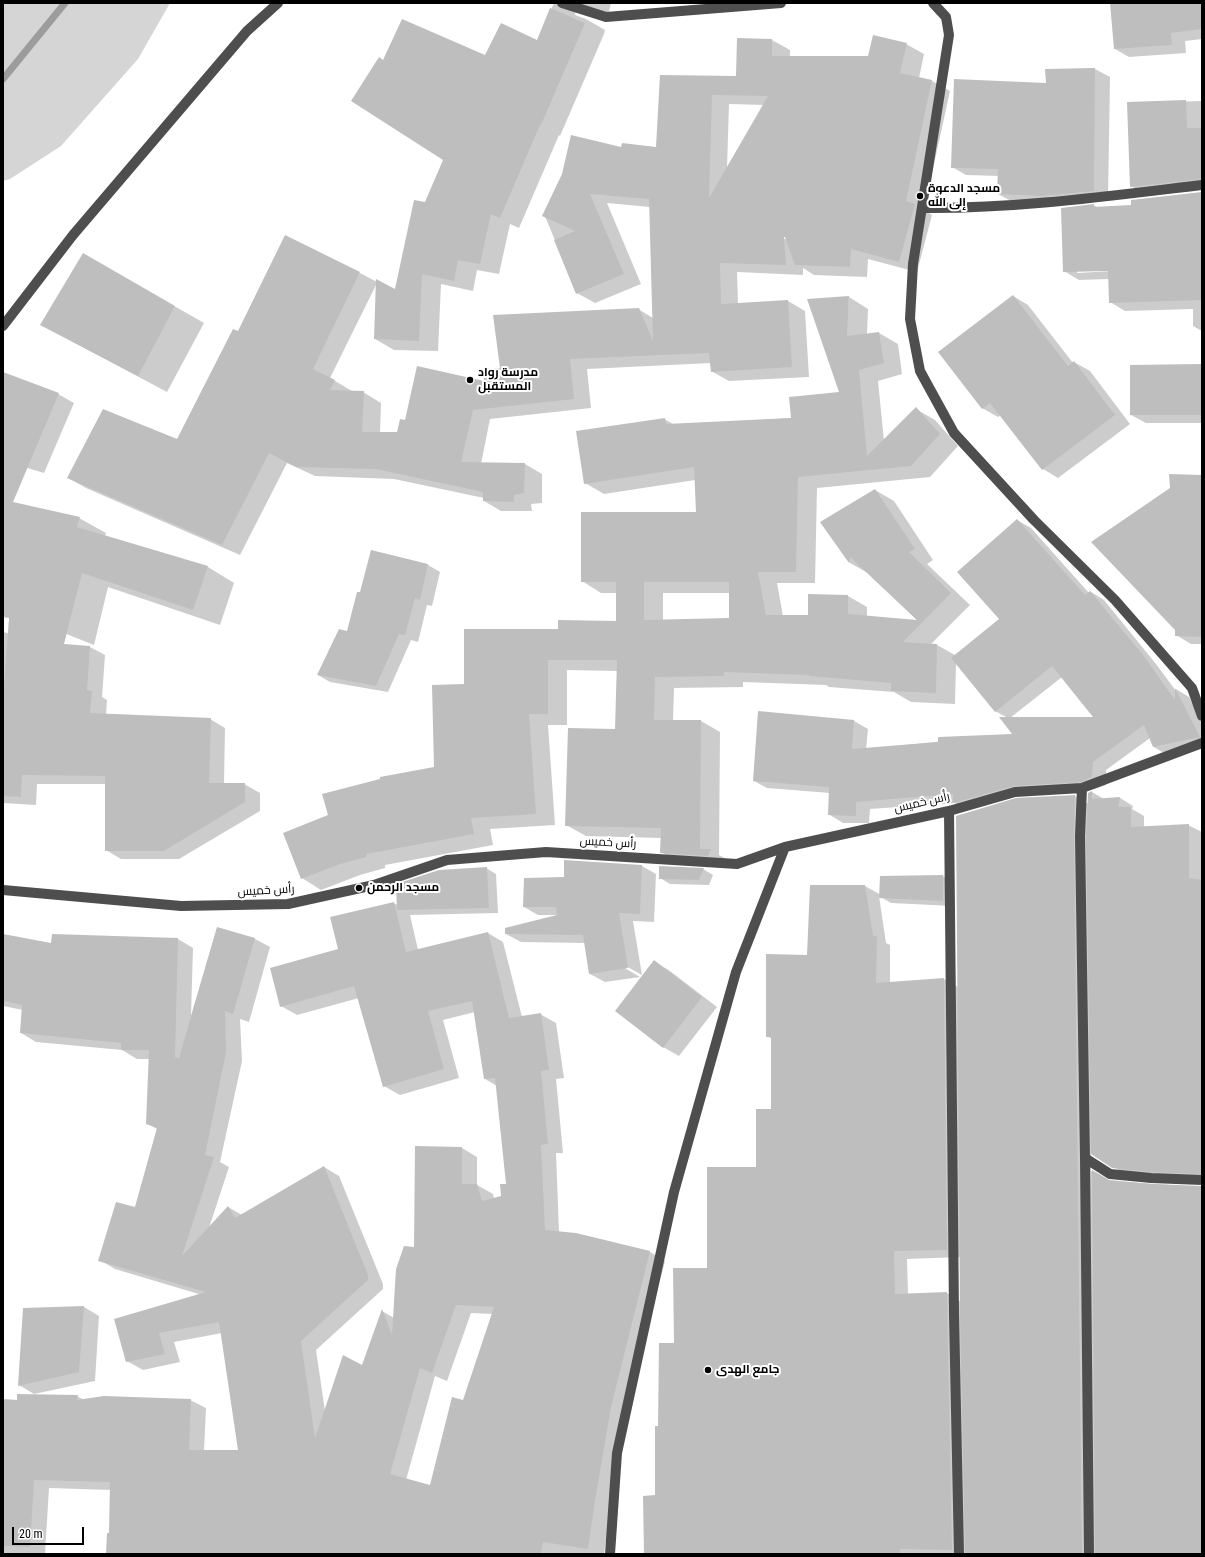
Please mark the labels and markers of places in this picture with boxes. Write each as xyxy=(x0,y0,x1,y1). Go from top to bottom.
place label: مسجد الدعوة إلى الله xyxy=(928,182,1000,210)
marker: مسجد الدعوة إلى الله xyxy=(915,191,925,201)
place label: مدرسة رواد المستقبل xyxy=(478,366,538,394)
marker: مدرسة رواد المستقبل xyxy=(465,375,475,385)
place label: مسجد الرحمن xyxy=(367,881,439,895)
marker: مسجد الرحمن xyxy=(354,883,364,893)
place label: جامع الهدى xyxy=(716,1363,779,1377)
marker: جامع الهدى xyxy=(703,1365,713,1375)

